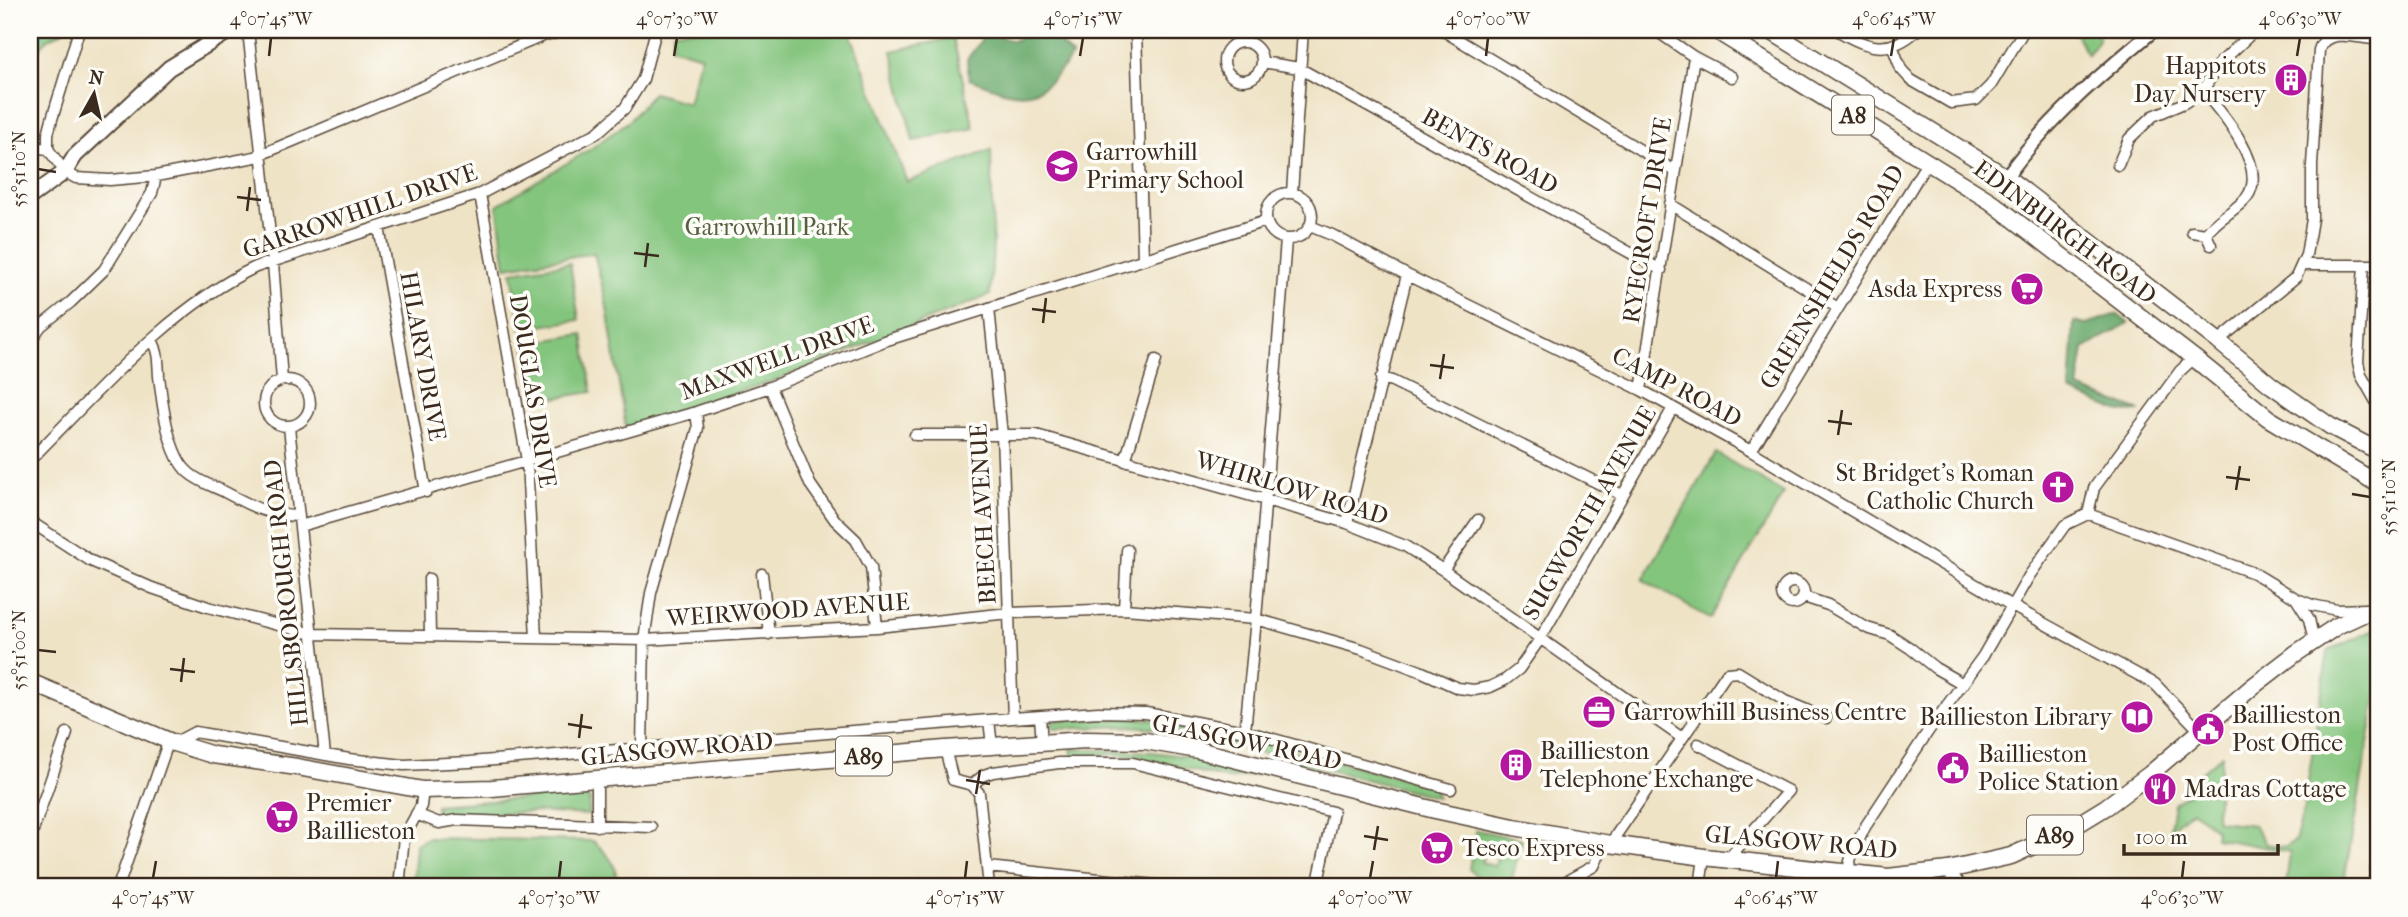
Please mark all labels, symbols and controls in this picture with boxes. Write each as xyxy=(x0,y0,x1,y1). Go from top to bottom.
text: 4°07'45"W xyxy=(230,9,313,30)
text: 4°07'30"W xyxy=(636,9,719,30)
text: 4°07'15"W xyxy=(1044,9,1124,30)
text: 4°07'00"W xyxy=(1446,9,1531,30)
text: 4°06'45"W xyxy=(1852,9,1937,30)
text: 4°06'30"W xyxy=(2259,9,2343,30)
place label: Happitots Day Nursery xyxy=(2134,52,2267,108)
north arrow xyxy=(60,60,130,130)
building icon: Happitots Day Nursery xyxy=(2272,61,2310,99)
text: N xyxy=(88,66,105,90)
road number: A8 xyxy=(1832,96,1874,134)
street label: BENTS ROAD xyxy=(1417,102,1563,200)
street label: RYECROFT DRIVE xyxy=(1617,115,1677,325)
text: 55°51'10"N xyxy=(9,130,30,208)
place label: Garrowhill Primary School xyxy=(1086,138,1244,194)
school or university icon: Garrowhill Primary School xyxy=(1043,147,1081,185)
street label: EDINBURGH ROAD xyxy=(1968,154,2162,310)
street label: GARROWHILL DRIVE xyxy=(239,158,481,264)
street label: GREENSHIELDS ROAD xyxy=(1754,160,1910,394)
park label: Garrowhill Park xyxy=(685,213,850,241)
street label: HILARY DRIVE xyxy=(394,269,452,443)
supermarket icon: Asda Express xyxy=(2008,270,2046,308)
place label: Asda Express xyxy=(1868,275,2002,303)
street label: DOUGLAS DRIVE xyxy=(504,292,562,490)
street label: MAXWELL DRIVE xyxy=(677,310,877,406)
street label: CAMP ROAD xyxy=(1608,341,1746,433)
street label: SUGWORTH AVENUE xyxy=(1516,401,1662,625)
street label: BEECH AVENUE xyxy=(964,423,1002,605)
street label: WHIRLOW ROAD xyxy=(1191,445,1392,531)
street label: HILLSBOROUGH ROAD xyxy=(258,458,314,728)
text: 55°51'10"N xyxy=(2379,458,2400,536)
place label: St Bridget's Roman Catholic Church xyxy=(1836,459,2035,515)
church icon: St Bridget's Roman Catholic Church xyxy=(2039,468,2077,506)
street label: WEIRWOOD AVENUE xyxy=(665,588,910,633)
text: 55°51'00"N xyxy=(9,609,30,690)
office icon: Garrowhill Business Centre xyxy=(1580,693,1618,731)
place label: Garrowhill Business Centre xyxy=(1624,698,1907,726)
library icon: Baillieston Library xyxy=(2118,698,2156,736)
place label: Baillieston Post Office xyxy=(2232,701,2343,757)
place label: Baillieston Library xyxy=(1920,703,2113,731)
street label: GLASGOW ROAD xyxy=(1150,708,1344,776)
public building icon: Baillieston Post Office xyxy=(2189,710,2227,748)
street label: GLASGOW ROAD xyxy=(580,727,774,771)
road number: A89 xyxy=(836,736,892,776)
place label: Baillieston Telephone Exchange xyxy=(1540,737,1754,793)
place label: Baillieston Police Station xyxy=(1978,740,2119,796)
building icon: Baillieston Telephone Exchange xyxy=(1497,746,1535,784)
public building icon: Baillieston Police Station xyxy=(1934,749,1972,787)
restaurant icon: Madras Cottage xyxy=(2141,770,2179,808)
place label: Madras Cottage xyxy=(2184,775,2347,803)
place label: Premier Baillieston xyxy=(306,789,415,845)
supermarket icon: Premier Baillieston xyxy=(263,798,301,836)
scale bar xyxy=(2124,812,2278,856)
road number: A89 xyxy=(2027,816,2083,855)
street label: GLASGOW ROAD xyxy=(1704,820,1898,864)
text: 100 m xyxy=(2135,825,2188,849)
supermarket icon: Tesco Express xyxy=(1418,829,1456,867)
place label: Tesco Express xyxy=(1462,834,1605,862)
text: 4°07'45"W xyxy=(112,888,195,909)
text: 4°07'30"W xyxy=(518,888,601,909)
text: 4°07'15"W xyxy=(926,888,1006,909)
text: 4°07'00"W xyxy=(1328,888,1413,909)
text: 4°06'45"W xyxy=(1734,888,1819,909)
text: 4°06'30"W xyxy=(2141,888,2225,909)

